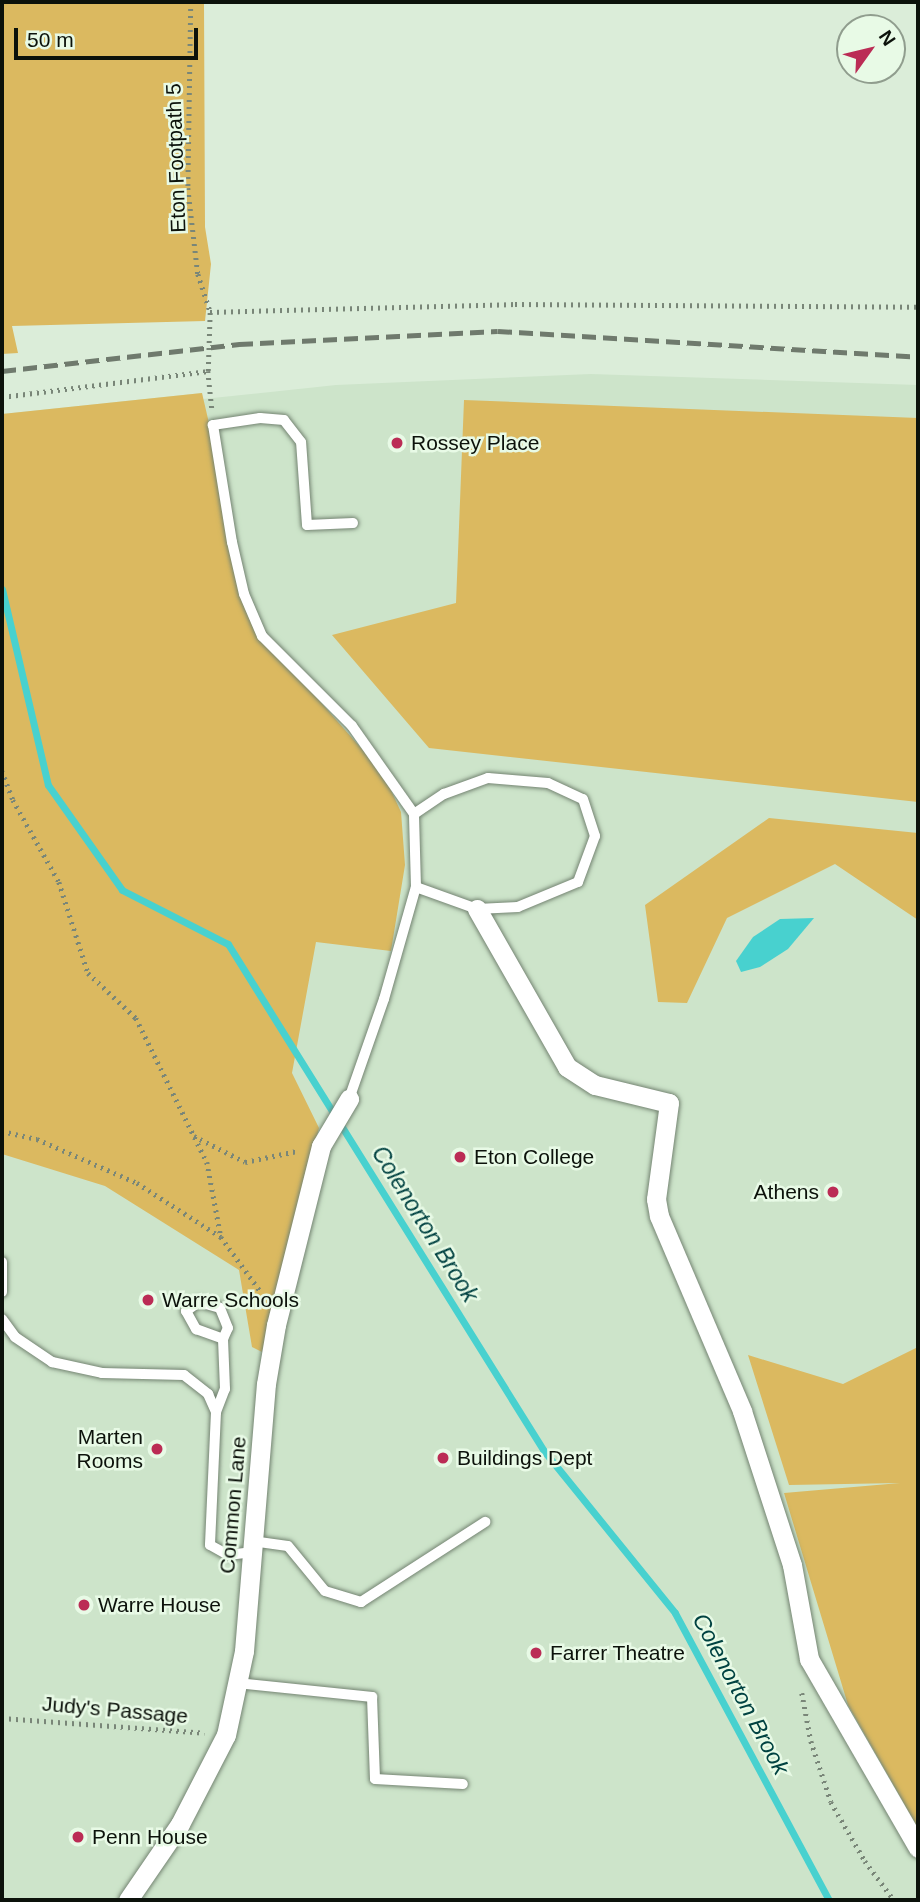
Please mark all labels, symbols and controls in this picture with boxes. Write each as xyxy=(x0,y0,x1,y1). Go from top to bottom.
scale bar xyxy=(18,14,201,58)
north arrow xyxy=(836,14,906,84)
text: N xyxy=(875,27,900,50)
text: 50 m xyxy=(27,28,74,51)
street label: Eton Footpath 5 xyxy=(161,83,191,233)
place label: Rossey Place xyxy=(411,430,539,456)
marker: Rossey Place xyxy=(389,435,405,451)
water label: Colenorton Brook xyxy=(366,1141,484,1307)
place label: Eton College xyxy=(474,1144,594,1170)
marker: Eton College xyxy=(452,1149,468,1165)
place label: Athens xyxy=(754,1179,819,1205)
marker: Athens xyxy=(825,1184,841,1200)
place label: Warre Schools xyxy=(162,1287,299,1313)
marker: Warre Schools xyxy=(140,1292,156,1308)
place label: Marten Rooms xyxy=(76,1424,143,1474)
street label: Common Lane xyxy=(214,1435,252,1575)
marker: Marten Rooms xyxy=(149,1441,165,1457)
place label: Buildings Dept xyxy=(457,1445,592,1471)
marker: Buildings Dept xyxy=(435,1450,451,1466)
place label: Warre House xyxy=(98,1592,221,1618)
marker: Warre House xyxy=(76,1597,92,1613)
water label: Colenorton Brook xyxy=(687,1609,795,1779)
place label: Farrer Theatre xyxy=(550,1640,685,1666)
marker: Farrer Theatre xyxy=(528,1645,544,1661)
street label: Judy's Passage xyxy=(41,1691,189,1729)
place label: Penn House xyxy=(92,1824,208,1850)
marker: Penn House xyxy=(70,1829,86,1845)

